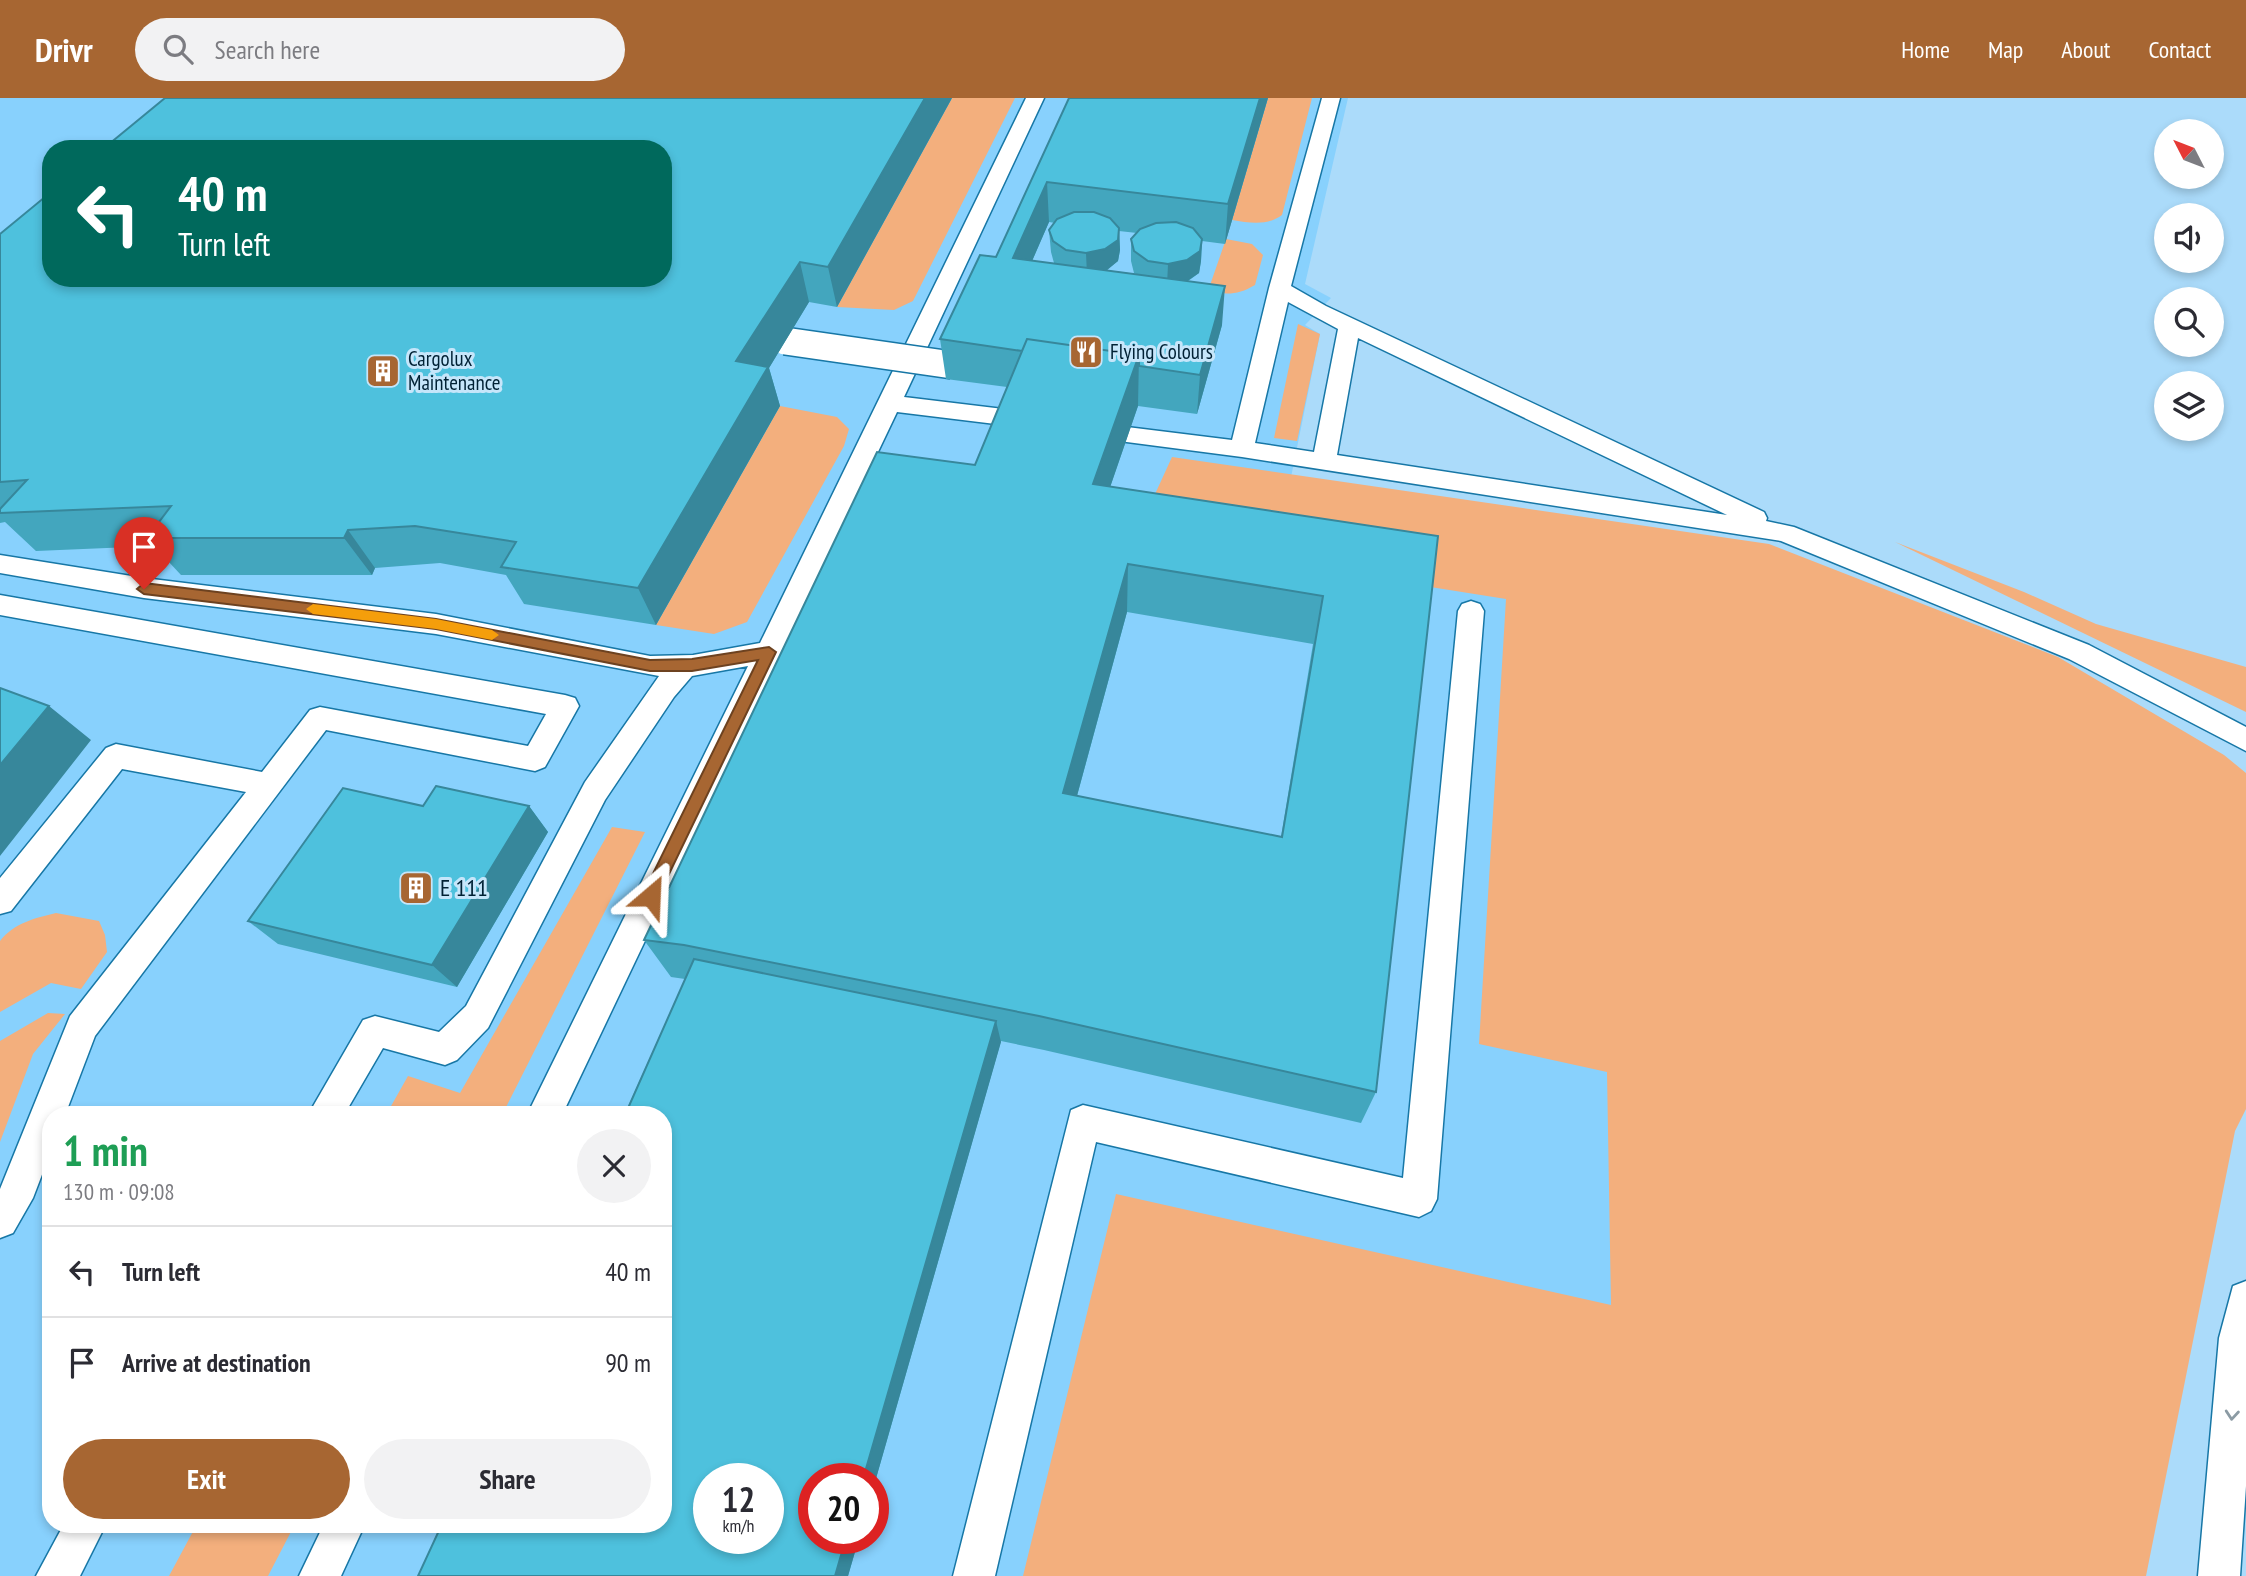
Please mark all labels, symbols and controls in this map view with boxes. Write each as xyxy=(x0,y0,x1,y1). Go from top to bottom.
search box xyxy=(135,18,625,81)
text: Drivr xyxy=(35,28,93,71)
icon: search xyxy=(159,30,197,68)
text: Search here xyxy=(215,33,320,66)
text: Home xyxy=(1901,34,1950,65)
text: Map xyxy=(1988,34,2023,65)
text: About xyxy=(2061,34,2110,65)
text: Contact xyxy=(2148,34,2211,65)
north arrow xyxy=(2154,119,2224,189)
map controls xyxy=(2154,119,2224,441)
text: 40 m xyxy=(178,161,267,225)
icon: left xyxy=(63,168,154,259)
button: sound xyxy=(2154,203,2224,273)
text: Turn left xyxy=(178,223,270,265)
button: search xyxy=(2154,287,2224,357)
restaurant icon: Flying Colours xyxy=(1067,333,1105,371)
place label: Flying Colours xyxy=(1110,338,1213,365)
place label: Cargolux Maintenance xyxy=(408,345,500,396)
building icon: Cargolux Maintenance xyxy=(364,352,402,390)
button: layers xyxy=(2154,371,2224,441)
pin xyxy=(114,517,174,589)
icon: arrive xyxy=(125,528,163,566)
position arrow xyxy=(614,859,688,933)
building icon: E 111 xyxy=(397,869,435,907)
place label: E 111 xyxy=(440,872,488,903)
text: 1 min xyxy=(63,1123,148,1178)
button: close xyxy=(577,1129,651,1203)
text: 130 m · 09:08 xyxy=(63,1177,175,1206)
icon: left xyxy=(63,1253,101,1291)
text: Turn left xyxy=(122,1255,200,1288)
text: 40 m xyxy=(605,1255,651,1288)
icon: arrive xyxy=(63,1344,101,1382)
text: Arrive at destination xyxy=(122,1346,311,1379)
text: 90 m xyxy=(605,1346,651,1379)
one-way arrow xyxy=(2225,1410,2240,1421)
button: Exit xyxy=(63,1439,350,1519)
button: Share xyxy=(364,1439,651,1519)
speed limit sign: 20 xyxy=(798,1463,889,1554)
text: 12 xyxy=(722,1476,755,1522)
text: km/h xyxy=(723,1514,754,1537)

